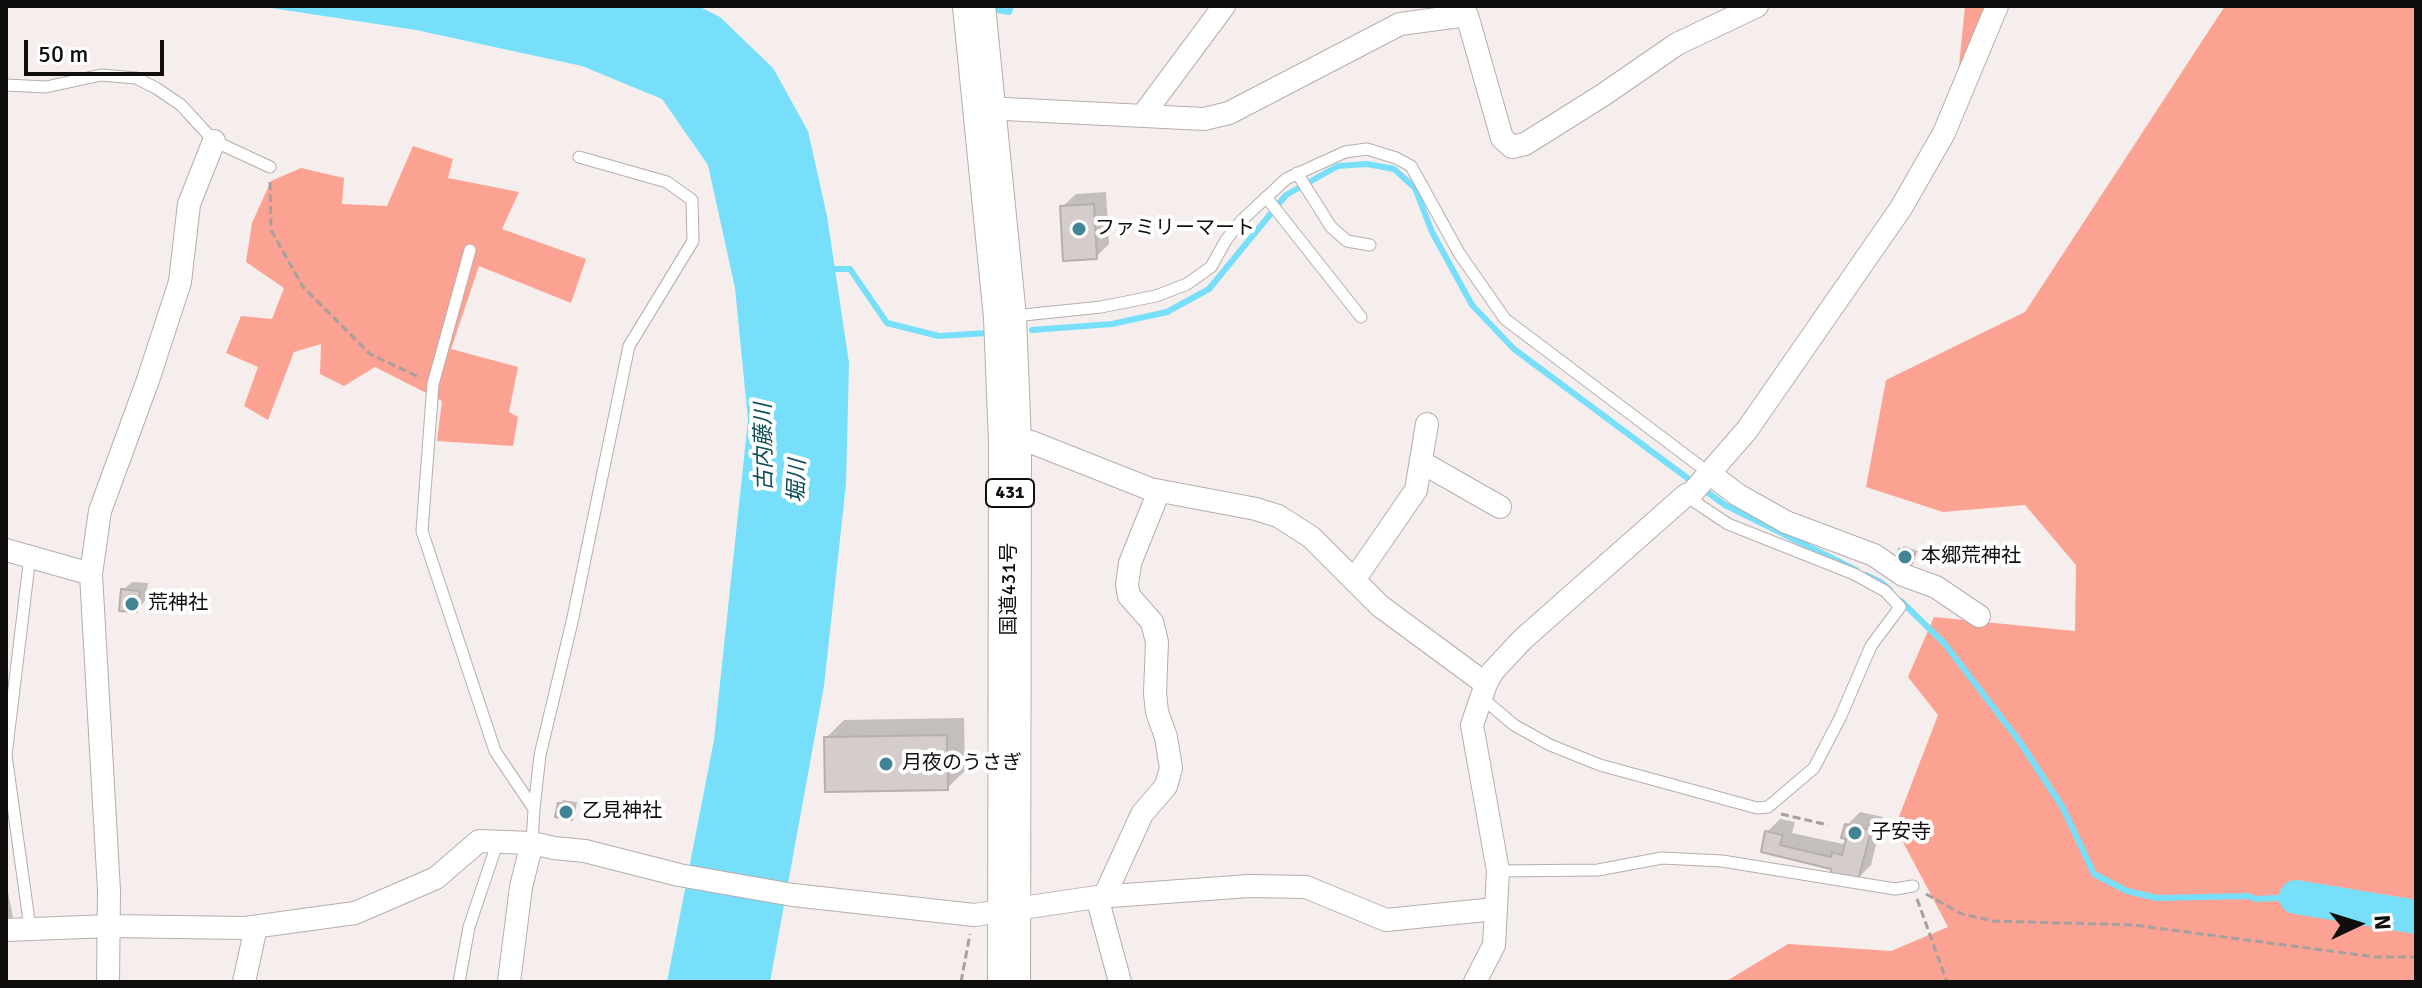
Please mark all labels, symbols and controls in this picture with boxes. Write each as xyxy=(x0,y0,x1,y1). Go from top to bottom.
scale bar xyxy=(28,24,168,74)
text: 50 m xyxy=(38,39,88,69)
place label: ファミリーマート xyxy=(1095,217,1255,241)
marker: ファミリーマート xyxy=(1070,220,1088,238)
water label: 古内藤川 xyxy=(751,403,779,491)
water label: 堀川 xyxy=(784,459,812,503)
road number: 431 xyxy=(986,479,1034,507)
street label: 国道431号 xyxy=(998,543,1022,635)
place label: 本郷荒神社 xyxy=(1921,545,2021,569)
marker: 本郷荒神社 xyxy=(1896,548,1914,566)
place label: 荒神社 xyxy=(148,592,208,616)
marker: 荒神社 xyxy=(123,595,141,613)
place label: 月夜のうさぎ xyxy=(902,752,1022,776)
marker: 月夜のうさぎ xyxy=(877,755,895,773)
place label: 乙見神社 xyxy=(582,800,662,824)
marker: 乙見神社 xyxy=(557,803,575,821)
place label: 子安寺 xyxy=(1871,821,1931,845)
marker: 子安寺 xyxy=(1846,824,1864,842)
north arrow xyxy=(2318,884,2398,964)
text: N xyxy=(2368,914,2396,931)

